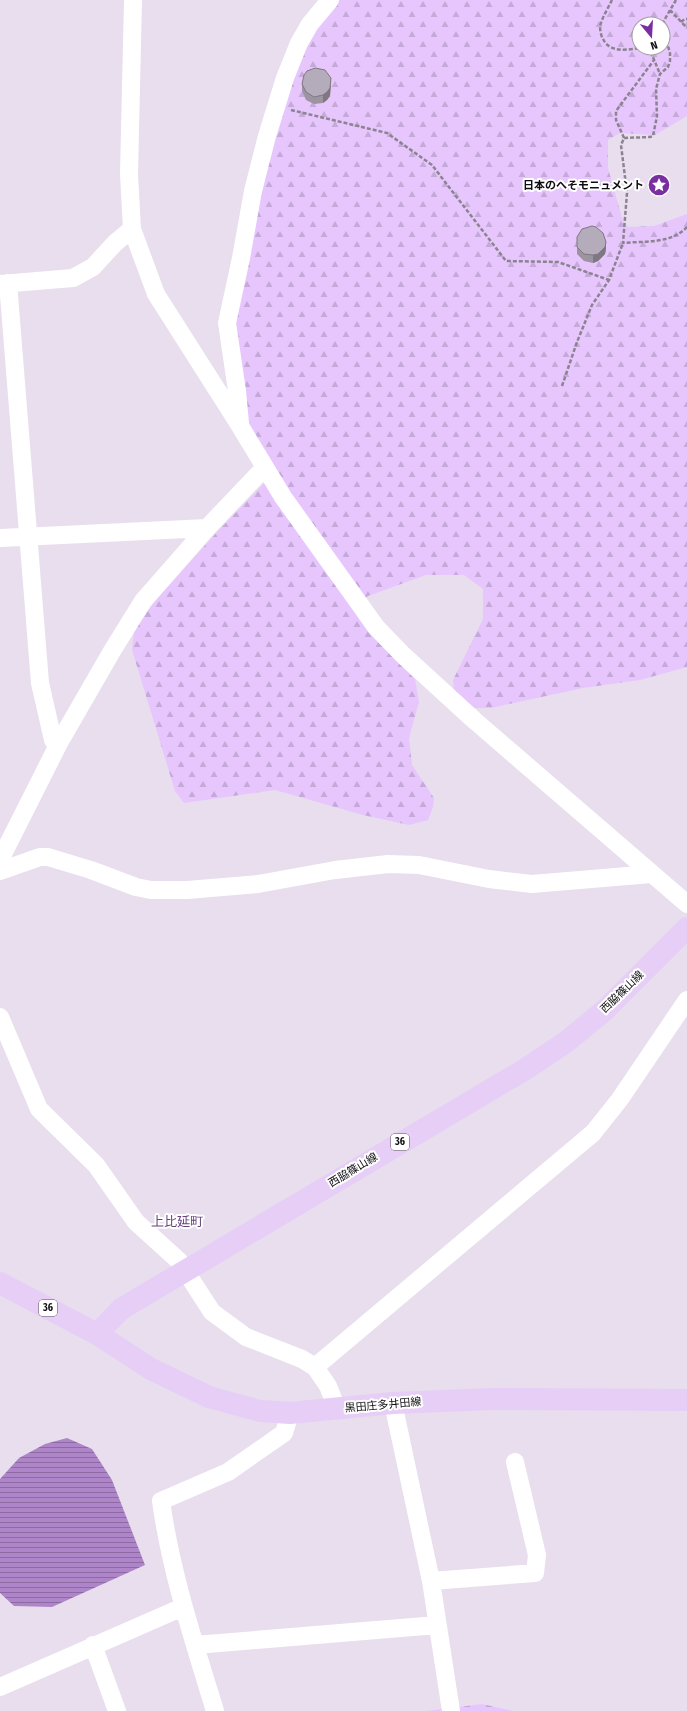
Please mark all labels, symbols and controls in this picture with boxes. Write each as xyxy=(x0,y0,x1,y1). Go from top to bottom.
north arrow xyxy=(631,16,671,56)
text: N xyxy=(649,38,659,52)
place icon: 日本のへそモニュメント xyxy=(646,172,672,198)
place label: 日本のへそモニュメント xyxy=(523,179,644,192)
street label: 西脇篠山線 xyxy=(598,968,646,1016)
road number: 36 xyxy=(391,1134,409,1150)
street label: 西脇篠山線 xyxy=(326,1150,380,1190)
district label: 上比延町 xyxy=(151,1214,203,1229)
road number: 36 xyxy=(39,1300,57,1316)
street label: 黒田庄多井田線 xyxy=(344,1395,422,1415)

